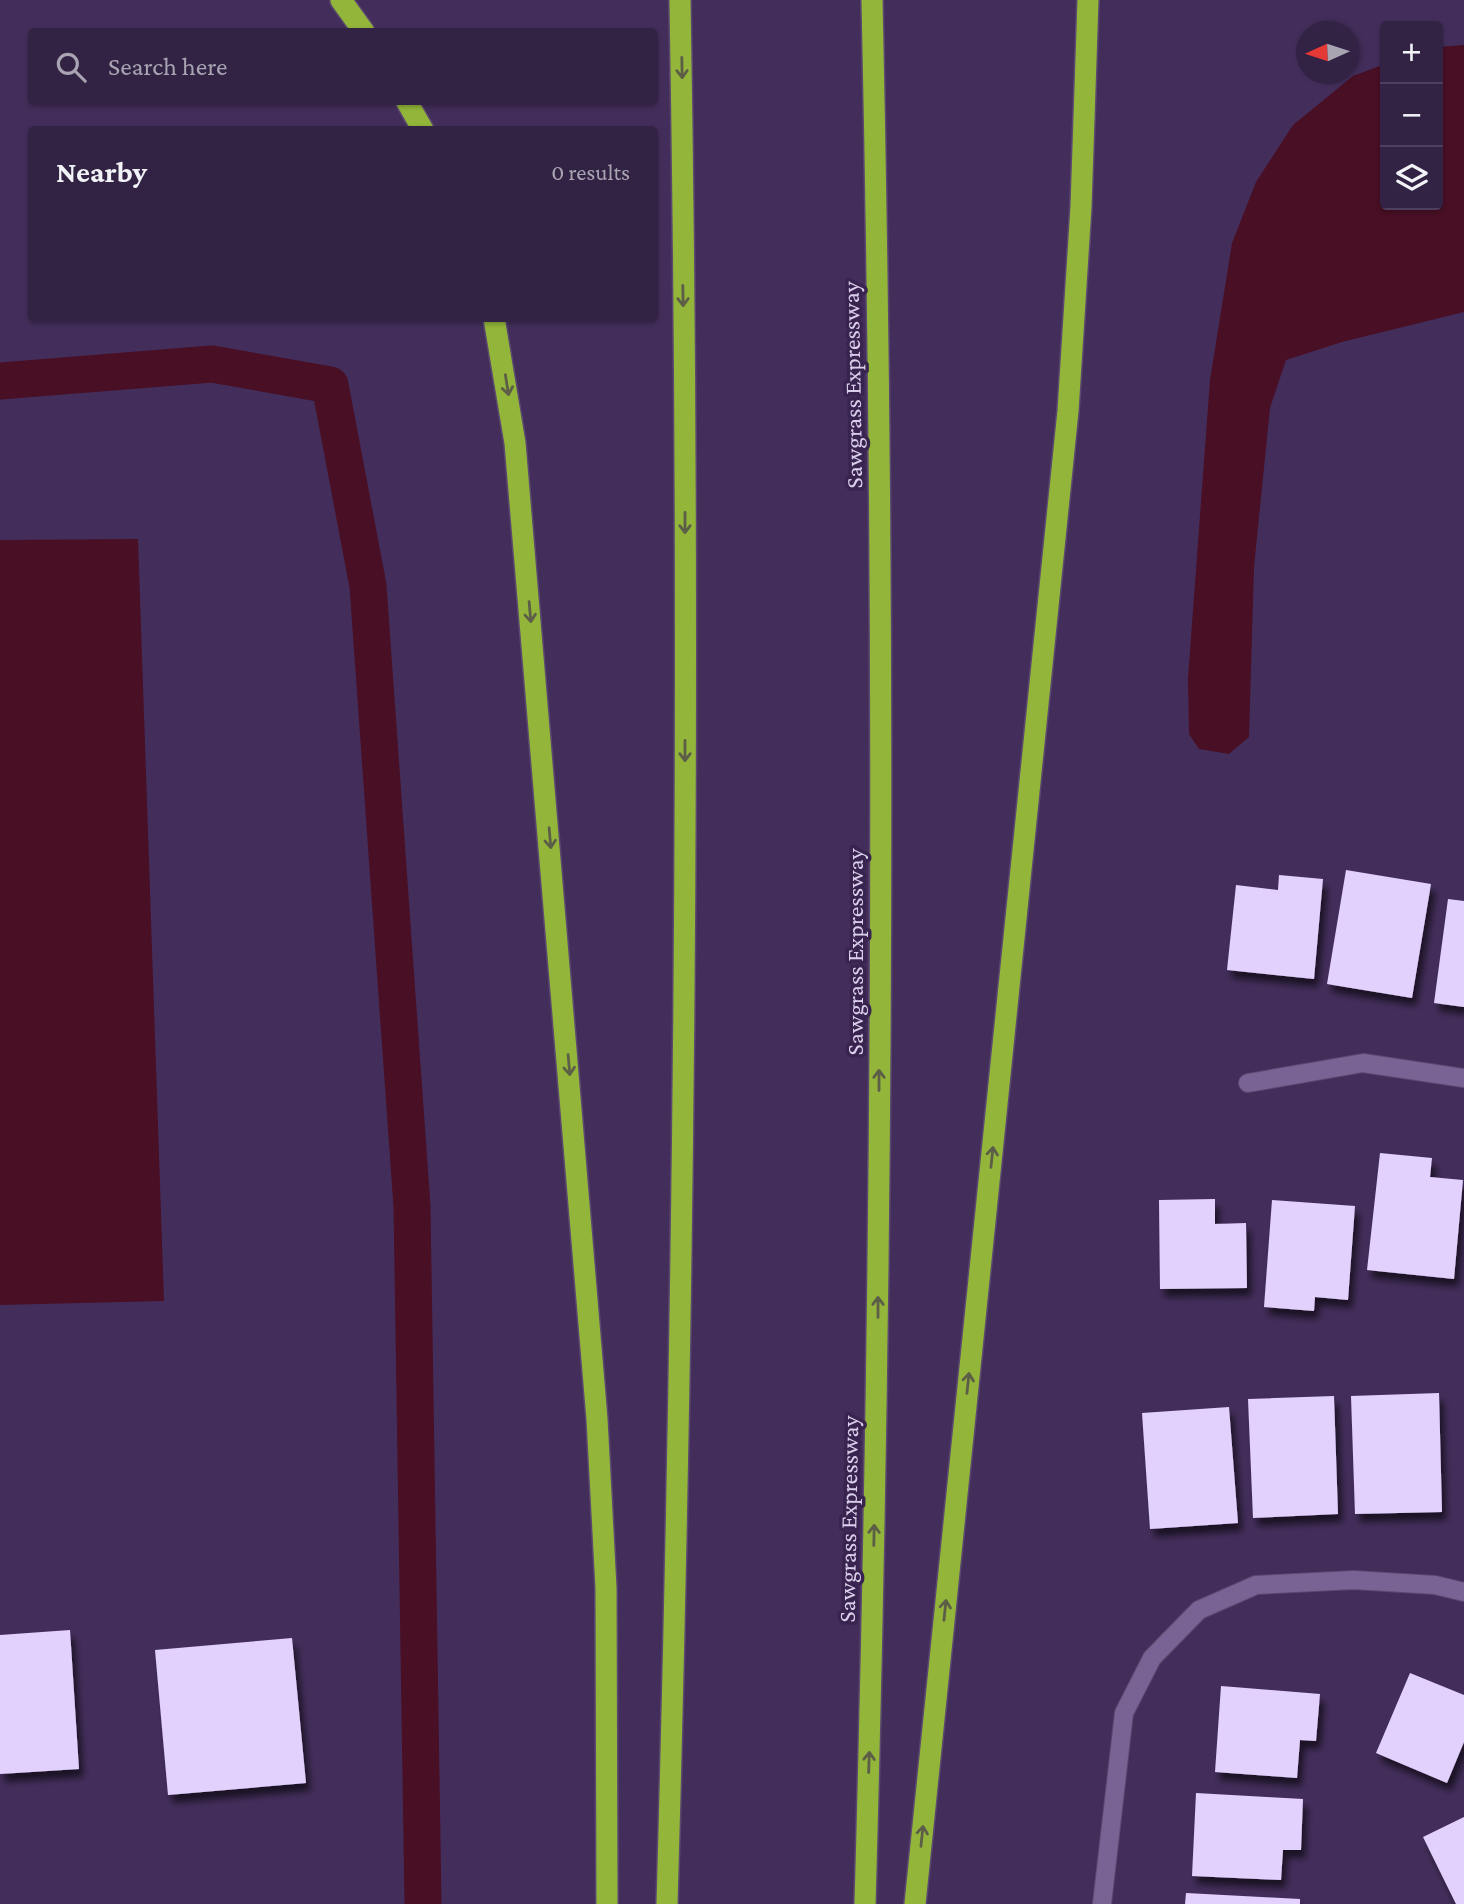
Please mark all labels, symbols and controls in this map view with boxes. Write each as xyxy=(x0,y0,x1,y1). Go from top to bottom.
north arrow xyxy=(1296,21,1359,84)
map controls xyxy=(1380,21,1443,210)
button: + xyxy=(1380,21,1443,84)
search box xyxy=(28,28,658,105)
icon: search xyxy=(52,48,90,86)
text: Search here xyxy=(108,52,227,81)
one-way arrow xyxy=(675,56,688,79)
button: − xyxy=(1380,84,1443,147)
button: layers xyxy=(1380,147,1443,210)
text: Nearby xyxy=(56,155,147,188)
text: 0 results xyxy=(551,159,630,185)
street label: Sawgrass Expressway xyxy=(837,280,867,489)
one-way arrow xyxy=(677,284,690,307)
one-way arrow xyxy=(501,374,514,396)
one-way arrow xyxy=(678,511,692,534)
one-way arrow xyxy=(524,600,537,622)
one-way arrow xyxy=(678,739,692,762)
one-way arrow xyxy=(544,827,557,849)
street label: Sawgrass Expressway xyxy=(841,847,868,1056)
one-way arrow xyxy=(563,1053,576,1076)
one-way arrow xyxy=(872,1069,886,1092)
one-way arrow xyxy=(985,1146,998,1169)
one-way arrow xyxy=(871,1296,885,1319)
one-way arrow xyxy=(962,1373,975,1395)
street label: Sawgrass Expressway xyxy=(833,1414,863,1623)
one-way arrow xyxy=(868,1524,881,1547)
one-way arrow xyxy=(939,1599,952,1622)
one-way arrow xyxy=(863,1751,876,1774)
one-way arrow xyxy=(916,1825,929,1848)

